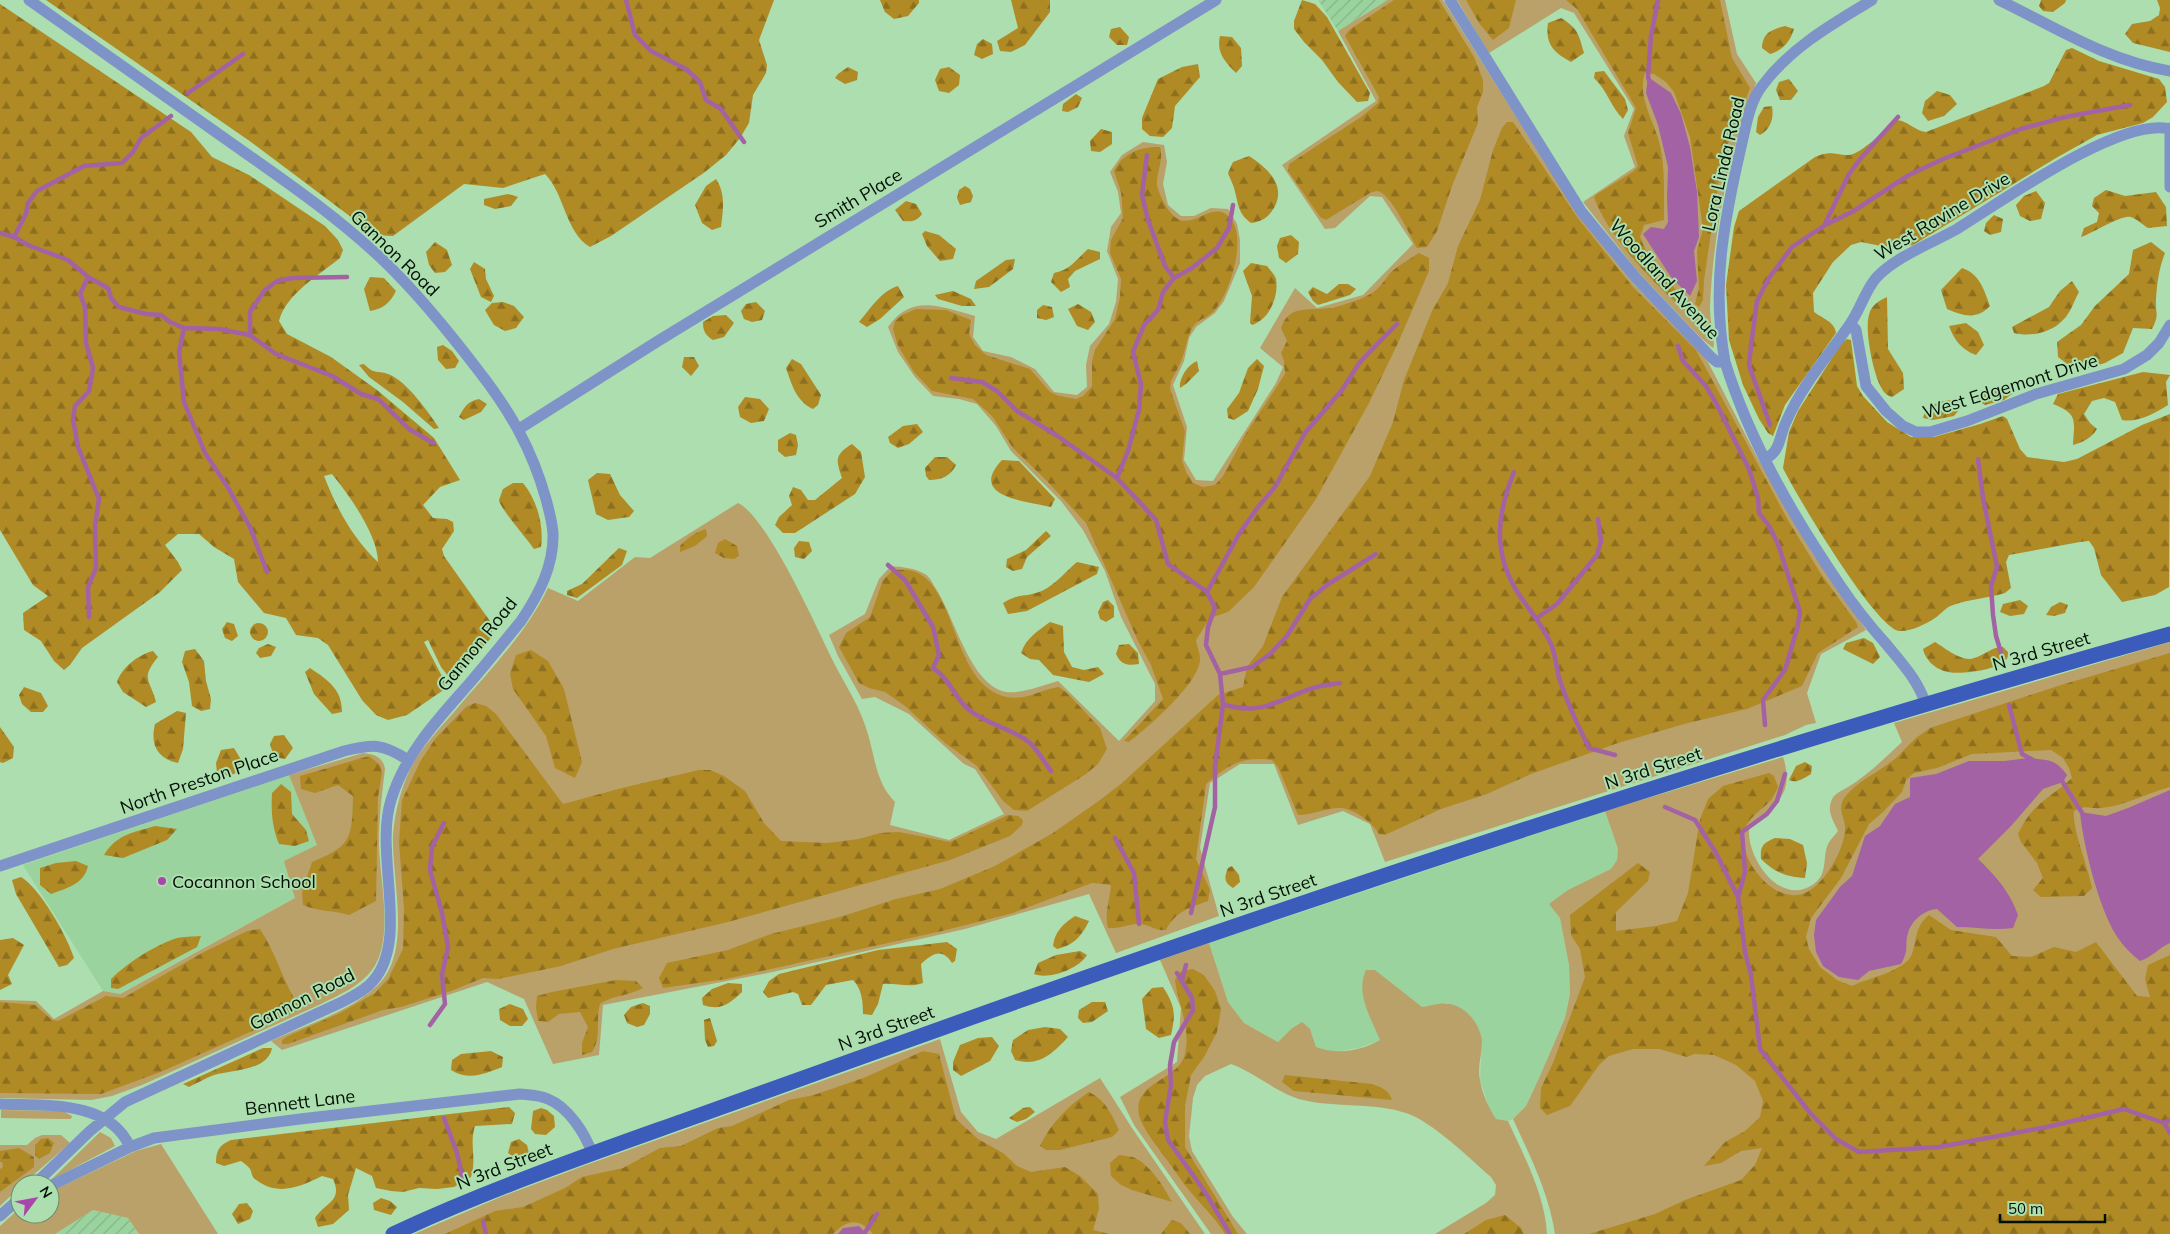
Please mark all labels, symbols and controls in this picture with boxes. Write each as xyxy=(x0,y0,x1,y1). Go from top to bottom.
street label: Lora Linda Road xyxy=(1696,95,1750,233)
street label: Smith Place xyxy=(810,163,906,233)
street label: West Ravine Drive xyxy=(1870,166,2014,266)
street label: Gannon Road xyxy=(346,205,444,301)
street label: Woodland Avenue xyxy=(1605,214,1725,344)
street label: West Edgemont Drive xyxy=(1920,348,2100,424)
street label: Gannon Road xyxy=(432,592,522,696)
street label: N 3rd Street xyxy=(1989,626,2093,676)
street label: N 3rd Street xyxy=(1602,742,1704,794)
street label: North Preston Place xyxy=(117,743,281,819)
street label: N 3rd Street xyxy=(1217,868,1319,922)
place label: Cocannon School xyxy=(172,870,316,893)
marker: Cocannon School xyxy=(156,875,168,887)
street label: Gannon Road xyxy=(246,963,358,1035)
street label: N 3rd Street xyxy=(835,1000,937,1056)
street label: Bennett Lane xyxy=(244,1084,356,1120)
street label: N 3rd Street xyxy=(453,1137,555,1195)
north arrow xyxy=(10,1174,60,1224)
text: N xyxy=(36,1183,56,1201)
scale bar xyxy=(2000,1192,2105,1224)
text: 50 m xyxy=(2008,1199,2043,1218)

